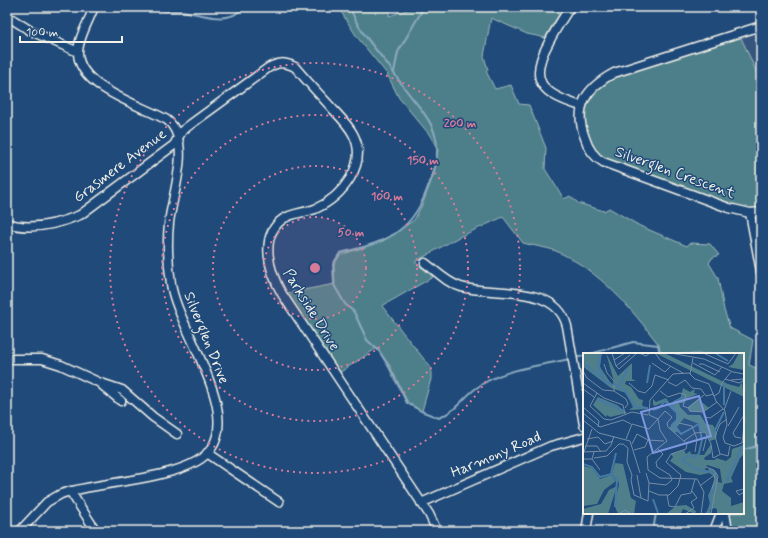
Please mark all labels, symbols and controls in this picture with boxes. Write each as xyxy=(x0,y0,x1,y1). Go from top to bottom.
scale bar xyxy=(20,18,122,44)
text: 100 m xyxy=(26,25,58,41)
text: 200 m xyxy=(444,116,477,132)
street label: Grasmere Avenue xyxy=(69,124,171,208)
street label: Silverglen Crescent xyxy=(612,142,738,205)
text: 150 m xyxy=(407,153,439,169)
text: 100 m xyxy=(371,189,404,205)
text: 50 m xyxy=(338,225,365,241)
centre of rings xyxy=(308,261,322,275)
street label: Parkside Drive xyxy=(278,265,344,355)
street label: Silverglen Drive xyxy=(178,289,234,388)
inset map xyxy=(583,353,744,514)
street label: Harmony Road xyxy=(448,427,544,483)

